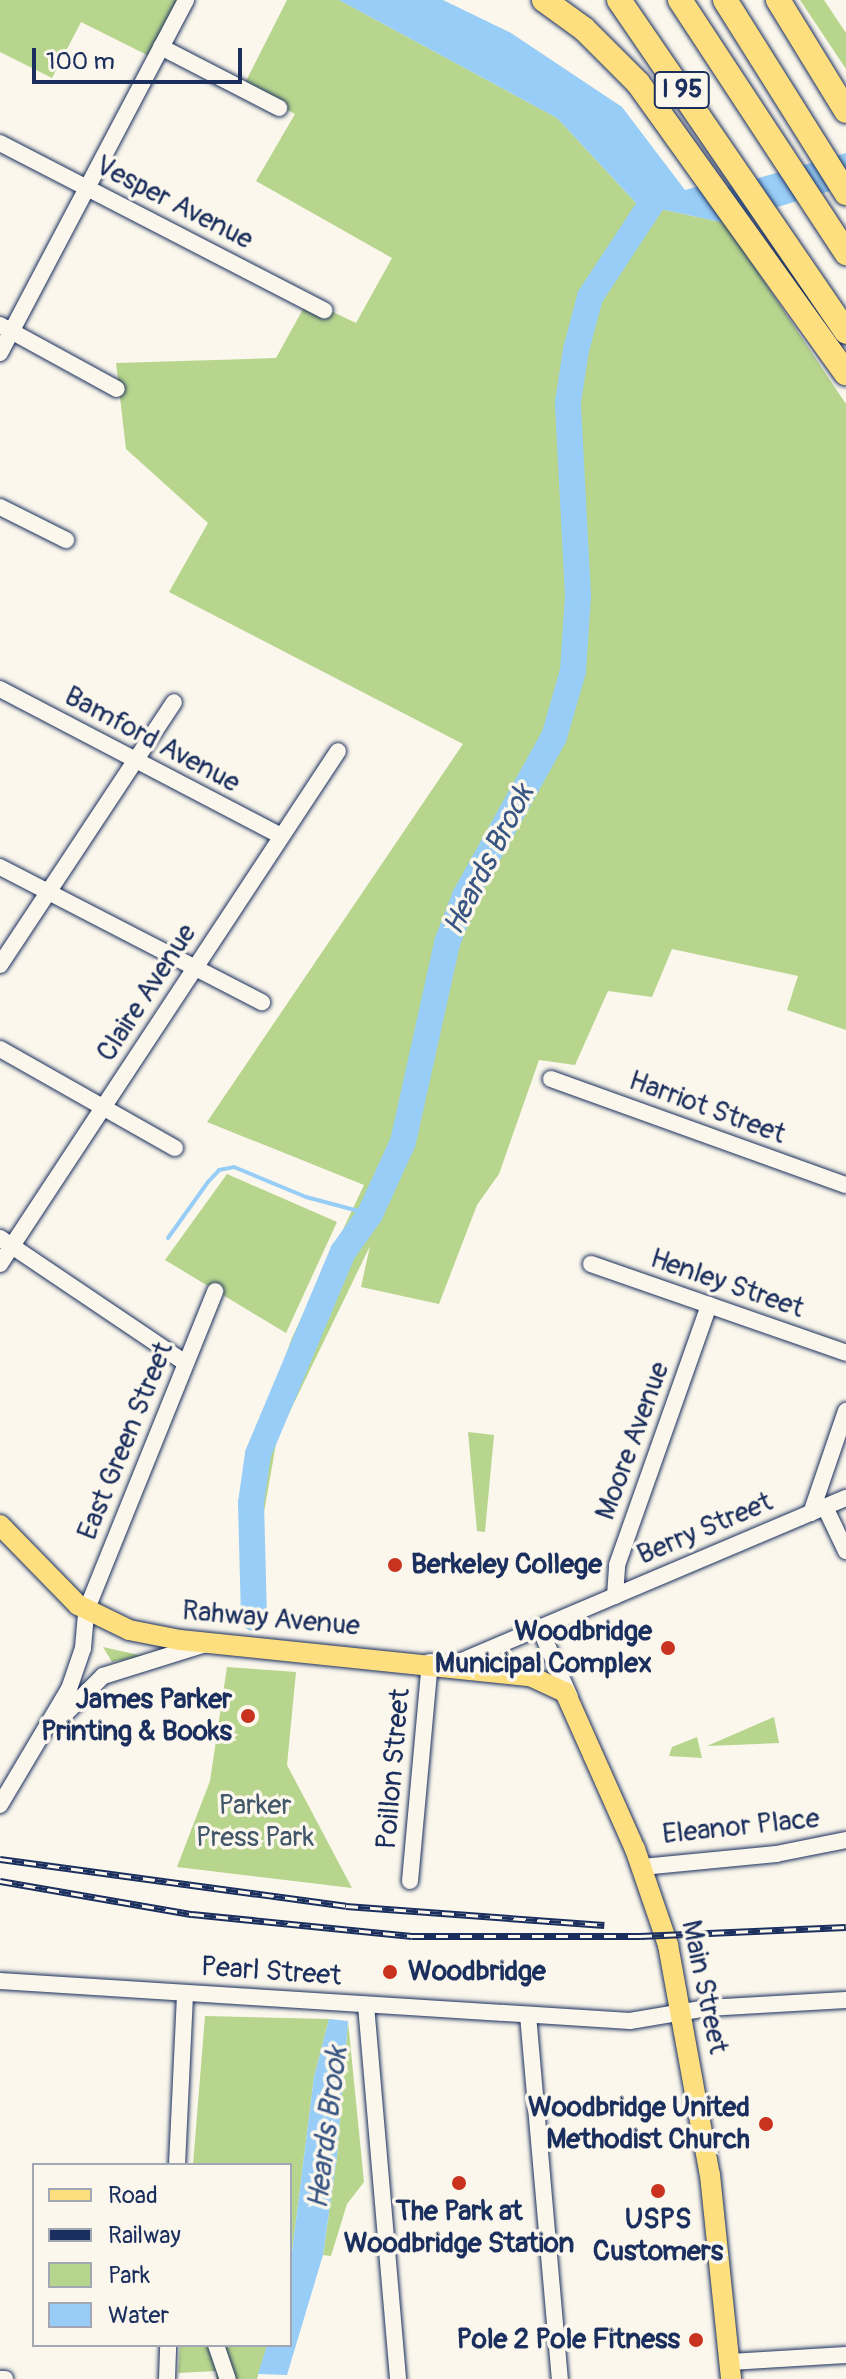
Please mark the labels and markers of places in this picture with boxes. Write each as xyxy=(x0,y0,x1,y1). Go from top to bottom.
place label: Berkeley College xyxy=(411,1548,602,1582)
marker: Berkeley College xyxy=(386,1556,404,1574)
place label: Woodbridge Municipal Complex xyxy=(435,1615,652,1681)
marker: Woodbridge Municipal Complex xyxy=(659,1639,677,1657)
place label: James Parker Printing & Books xyxy=(41,1683,232,1749)
marker: James Parker Printing & Books xyxy=(239,1707,257,1725)
place label: Woodbridge xyxy=(408,1955,546,1989)
marker: Woodbridge xyxy=(379,1961,401,1983)
place label: Woodbridge United Methodist Church xyxy=(528,2091,750,2157)
marker: Woodbridge United Methodist Church xyxy=(757,2115,775,2133)
marker: The Park at Woodbridge Station xyxy=(450,2174,468,2192)
marker: USPS Customers xyxy=(649,2182,667,2200)
place label: The Park at Woodbridge Station xyxy=(344,2195,574,2261)
place label: USPS Customers xyxy=(593,2203,723,2269)
place label: Pole 2 Pole Fitness xyxy=(456,2323,680,2357)
marker: Pole 2 Pole Fitness xyxy=(687,2331,705,2349)

